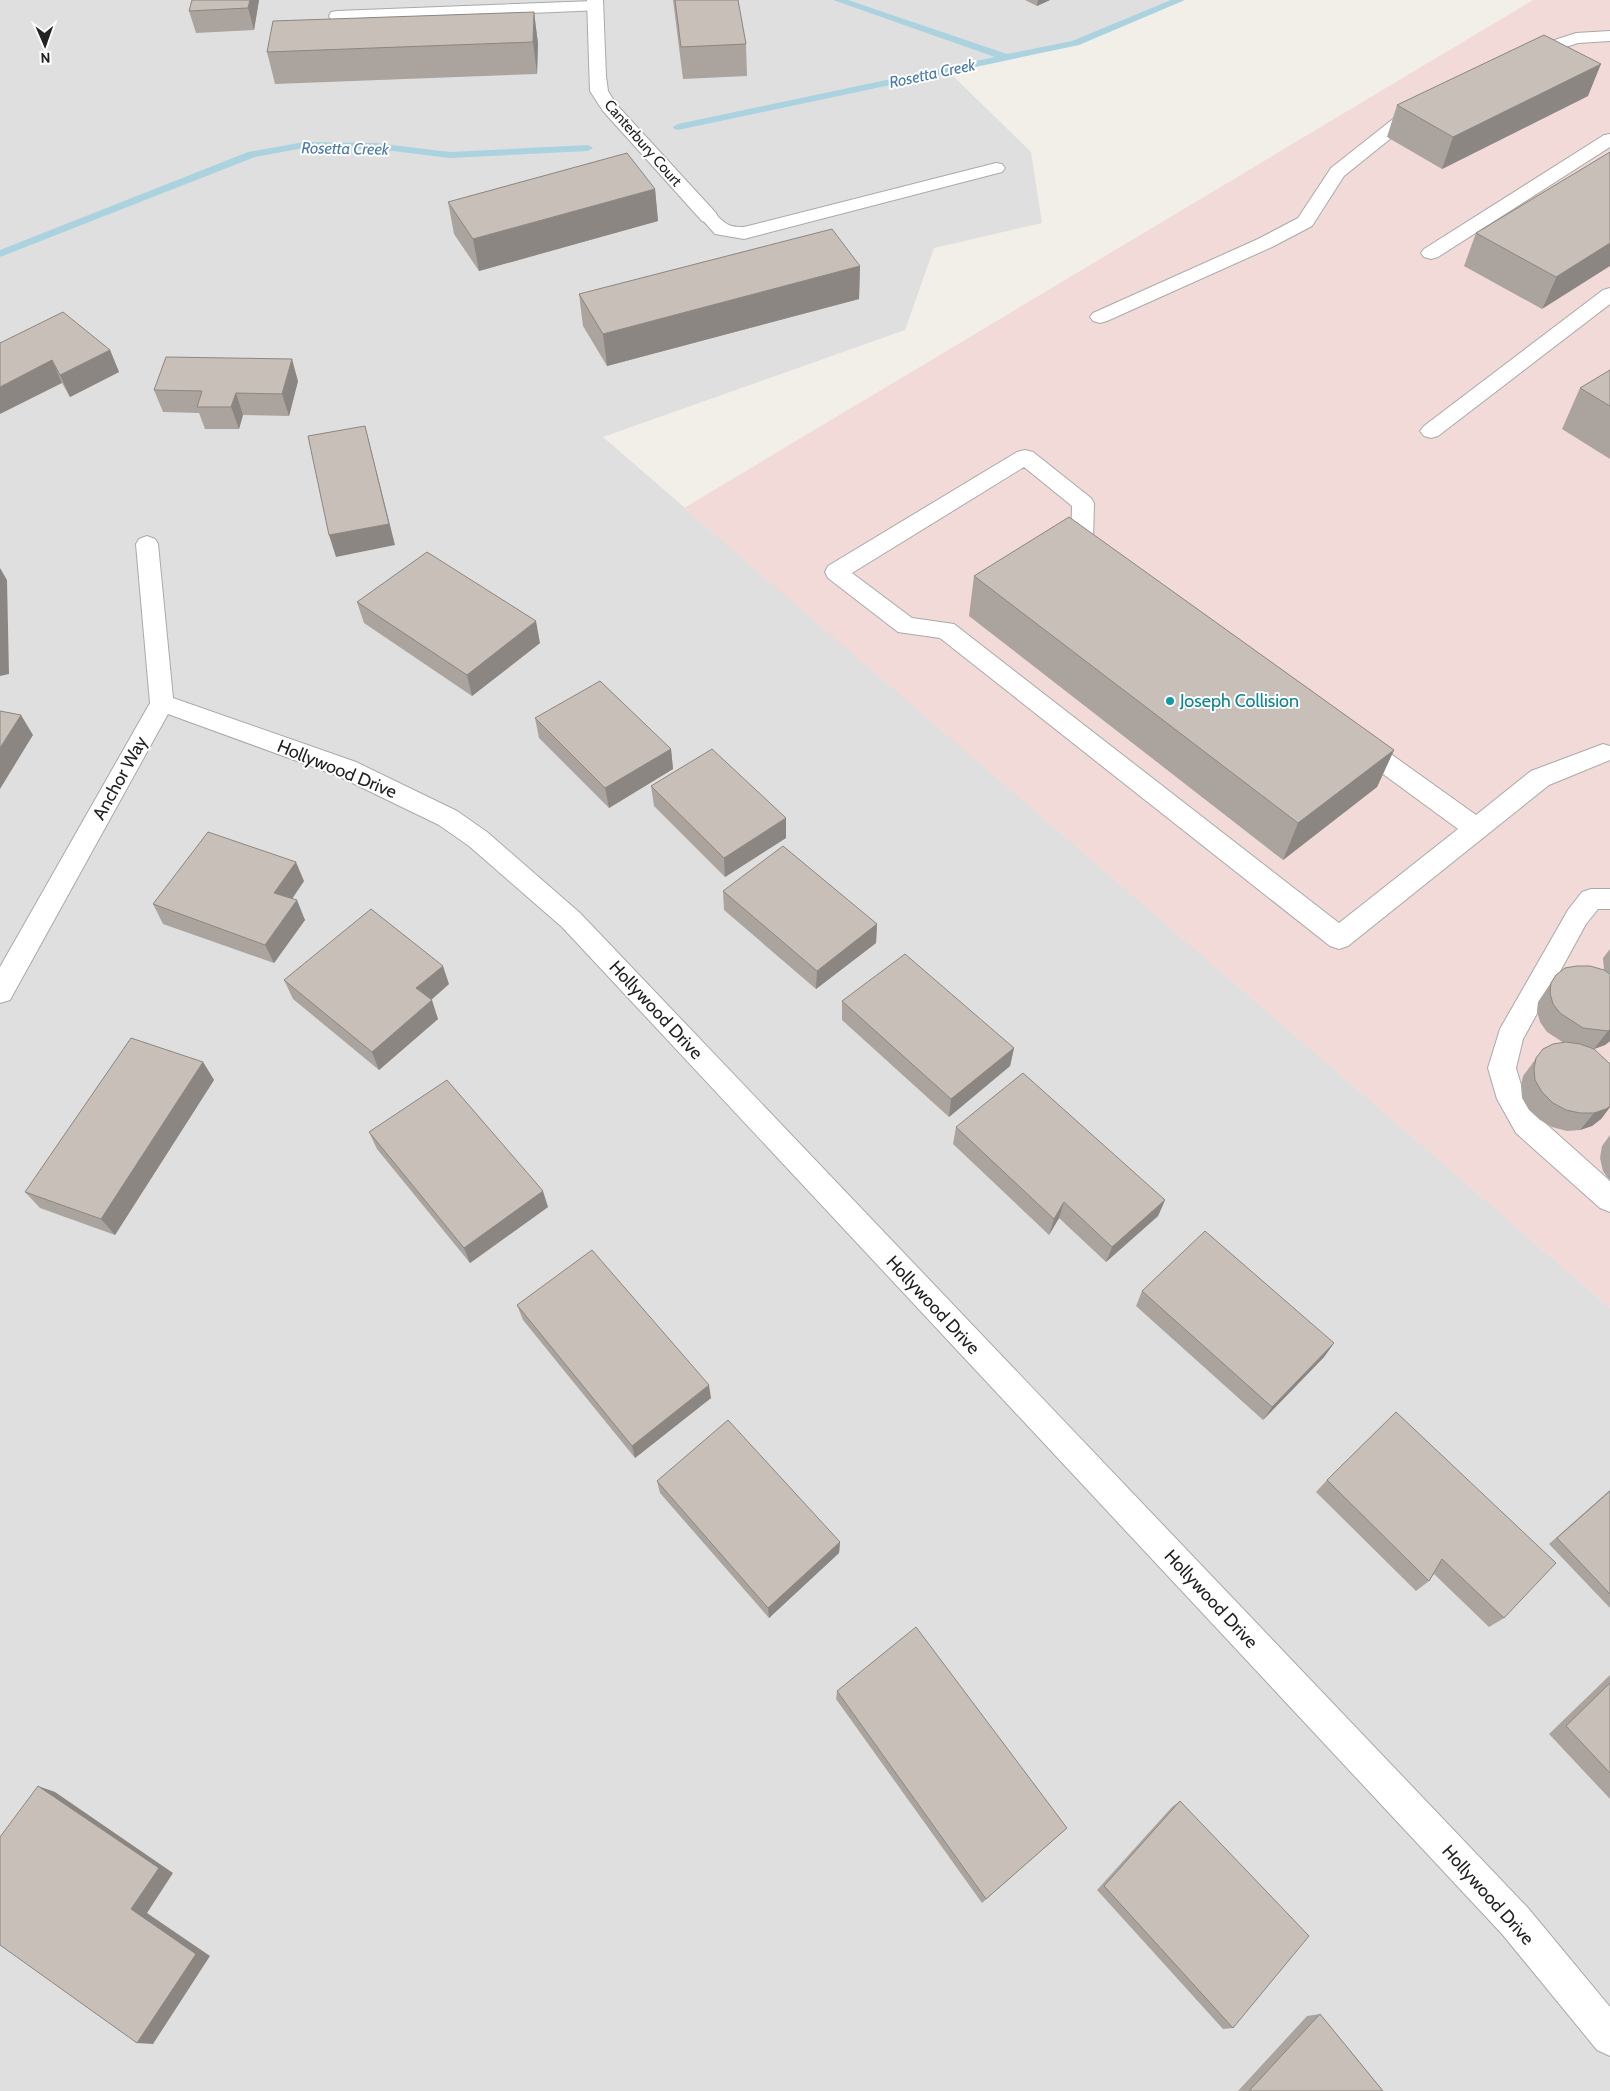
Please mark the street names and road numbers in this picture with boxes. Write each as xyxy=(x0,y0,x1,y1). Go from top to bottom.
street label: Canterbury Court xyxy=(600,96,686,190)
street label: Anchor Way xyxy=(88,732,152,824)
street label: Hollywood Drive xyxy=(274,735,400,803)
street label: Hollywood Drive xyxy=(605,956,707,1064)
street label: Hollywood Drive xyxy=(882,1251,984,1359)
street label: Hollywood Drive xyxy=(1160,1545,1262,1653)
street label: Hollywood Drive xyxy=(1437,1840,1539,1950)

